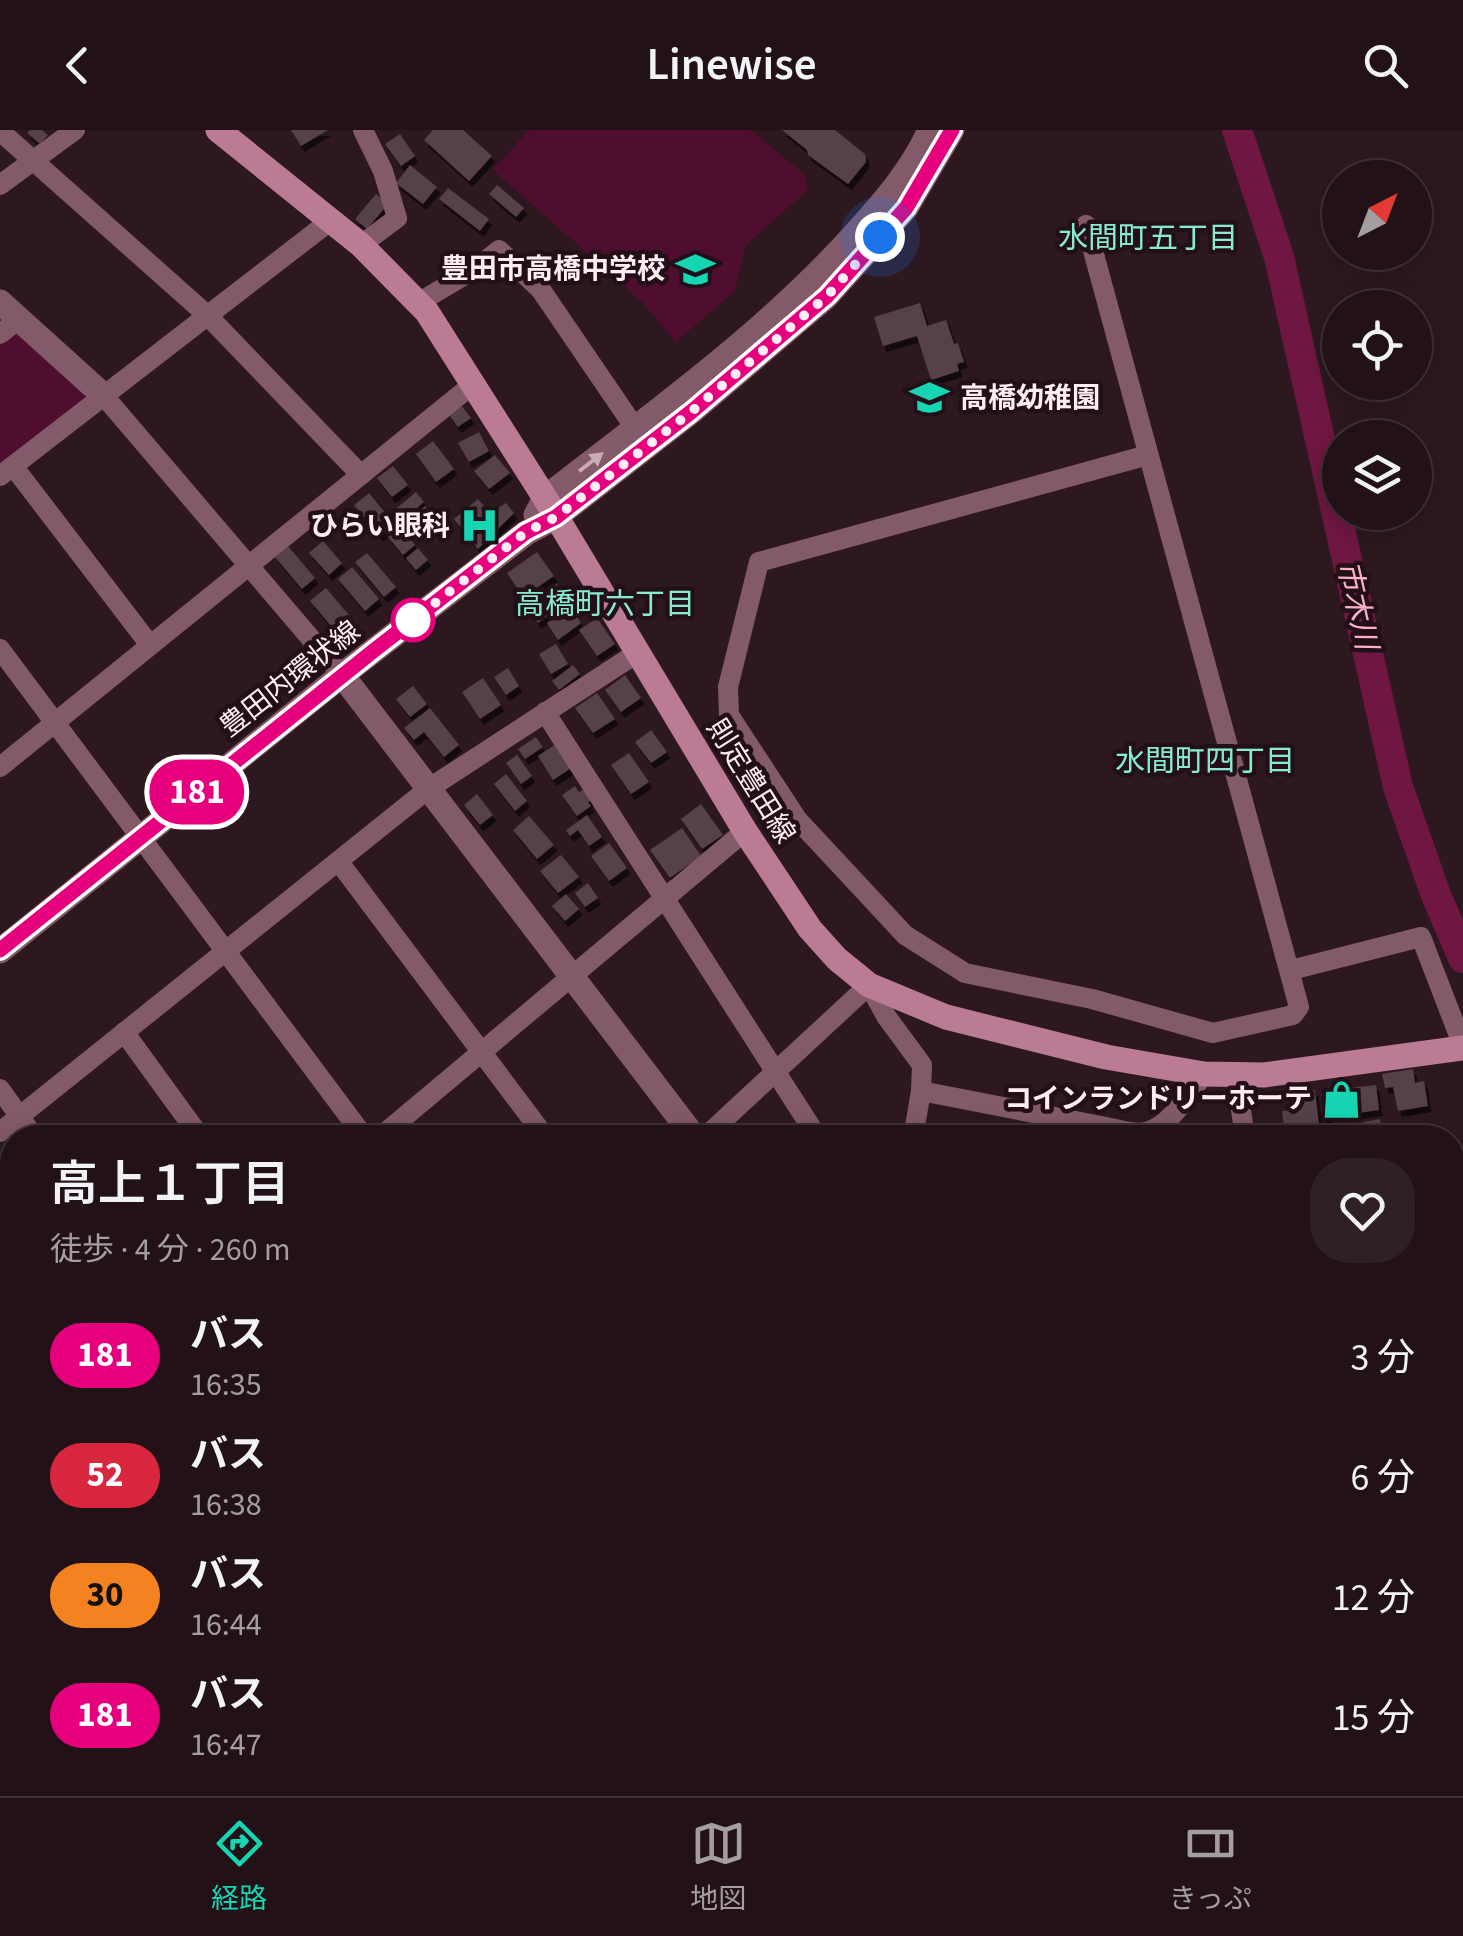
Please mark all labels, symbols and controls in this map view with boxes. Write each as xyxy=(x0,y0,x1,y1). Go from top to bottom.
text: Linewise xyxy=(646,33,817,97)
icon: back xyxy=(50,38,105,93)
icon: search xyxy=(1358,38,1413,93)
north arrow xyxy=(1322,160,1432,270)
map controls xyxy=(1322,160,1432,530)
your location xyxy=(855,212,905,262)
district label: 水間町五丁目 xyxy=(1058,217,1238,260)
school or university icon: 豊田市高橋中学校 xyxy=(674,248,716,290)
place label: 豊田市高橋中学校 xyxy=(441,249,665,289)
button: locate xyxy=(1322,290,1432,400)
school or university icon: 高橋幼稚園 xyxy=(909,377,951,419)
place label: 高橋幼稚園 xyxy=(960,378,1100,418)
button: layers xyxy=(1322,420,1432,530)
one-way arrow xyxy=(578,453,604,473)
hospital icon: ひらい眼科 xyxy=(459,505,501,547)
place label: ひらい眼科 xyxy=(310,506,450,546)
water label: 市木川 xyxy=(1326,556,1389,657)
district label: 高橋町六丁目 xyxy=(515,583,695,626)
unlabelled marker xyxy=(392,599,434,641)
street label: 豊田内環状線 xyxy=(211,612,369,746)
street label: 則定豊田線 xyxy=(697,711,805,851)
district label: 水間町四丁目 xyxy=(1115,740,1295,783)
line badge: 181 xyxy=(140,760,254,824)
text: 181 xyxy=(169,767,225,817)
shop icon: コインランドリーホーテ xyxy=(1321,1078,1363,1120)
place label: コインランドリーホーテ xyxy=(1004,1079,1312,1119)
text: 高上１丁目 xyxy=(50,1151,290,1219)
button: heart xyxy=(1310,1158,1415,1263)
text: 徒歩 · 4 分 · 260 m xyxy=(50,1227,290,1273)
text: バス xyxy=(190,1308,266,1362)
text: 181 xyxy=(77,1330,133,1380)
text: 3 分 xyxy=(1351,1331,1415,1385)
text: 16:35 xyxy=(190,1362,262,1408)
text: バス xyxy=(190,1428,266,1482)
text: 52 xyxy=(87,1450,123,1500)
text: 6 分 xyxy=(1351,1451,1415,1505)
text: 16:38 xyxy=(190,1482,262,1528)
text: バス xyxy=(190,1548,266,1602)
text: 30 xyxy=(87,1570,123,1620)
text: 12 分 xyxy=(1332,1571,1415,1625)
text: 16:44 xyxy=(190,1602,262,1648)
text: バス xyxy=(190,1668,266,1722)
text: 181 xyxy=(77,1690,133,1740)
text: 15 分 xyxy=(1332,1691,1415,1745)
text: 16:47 xyxy=(190,1722,262,1768)
tab: 経路 xyxy=(211,1816,267,1919)
tab: 地図 xyxy=(690,1816,746,1919)
tab: きっぷ xyxy=(1169,1816,1252,1919)

